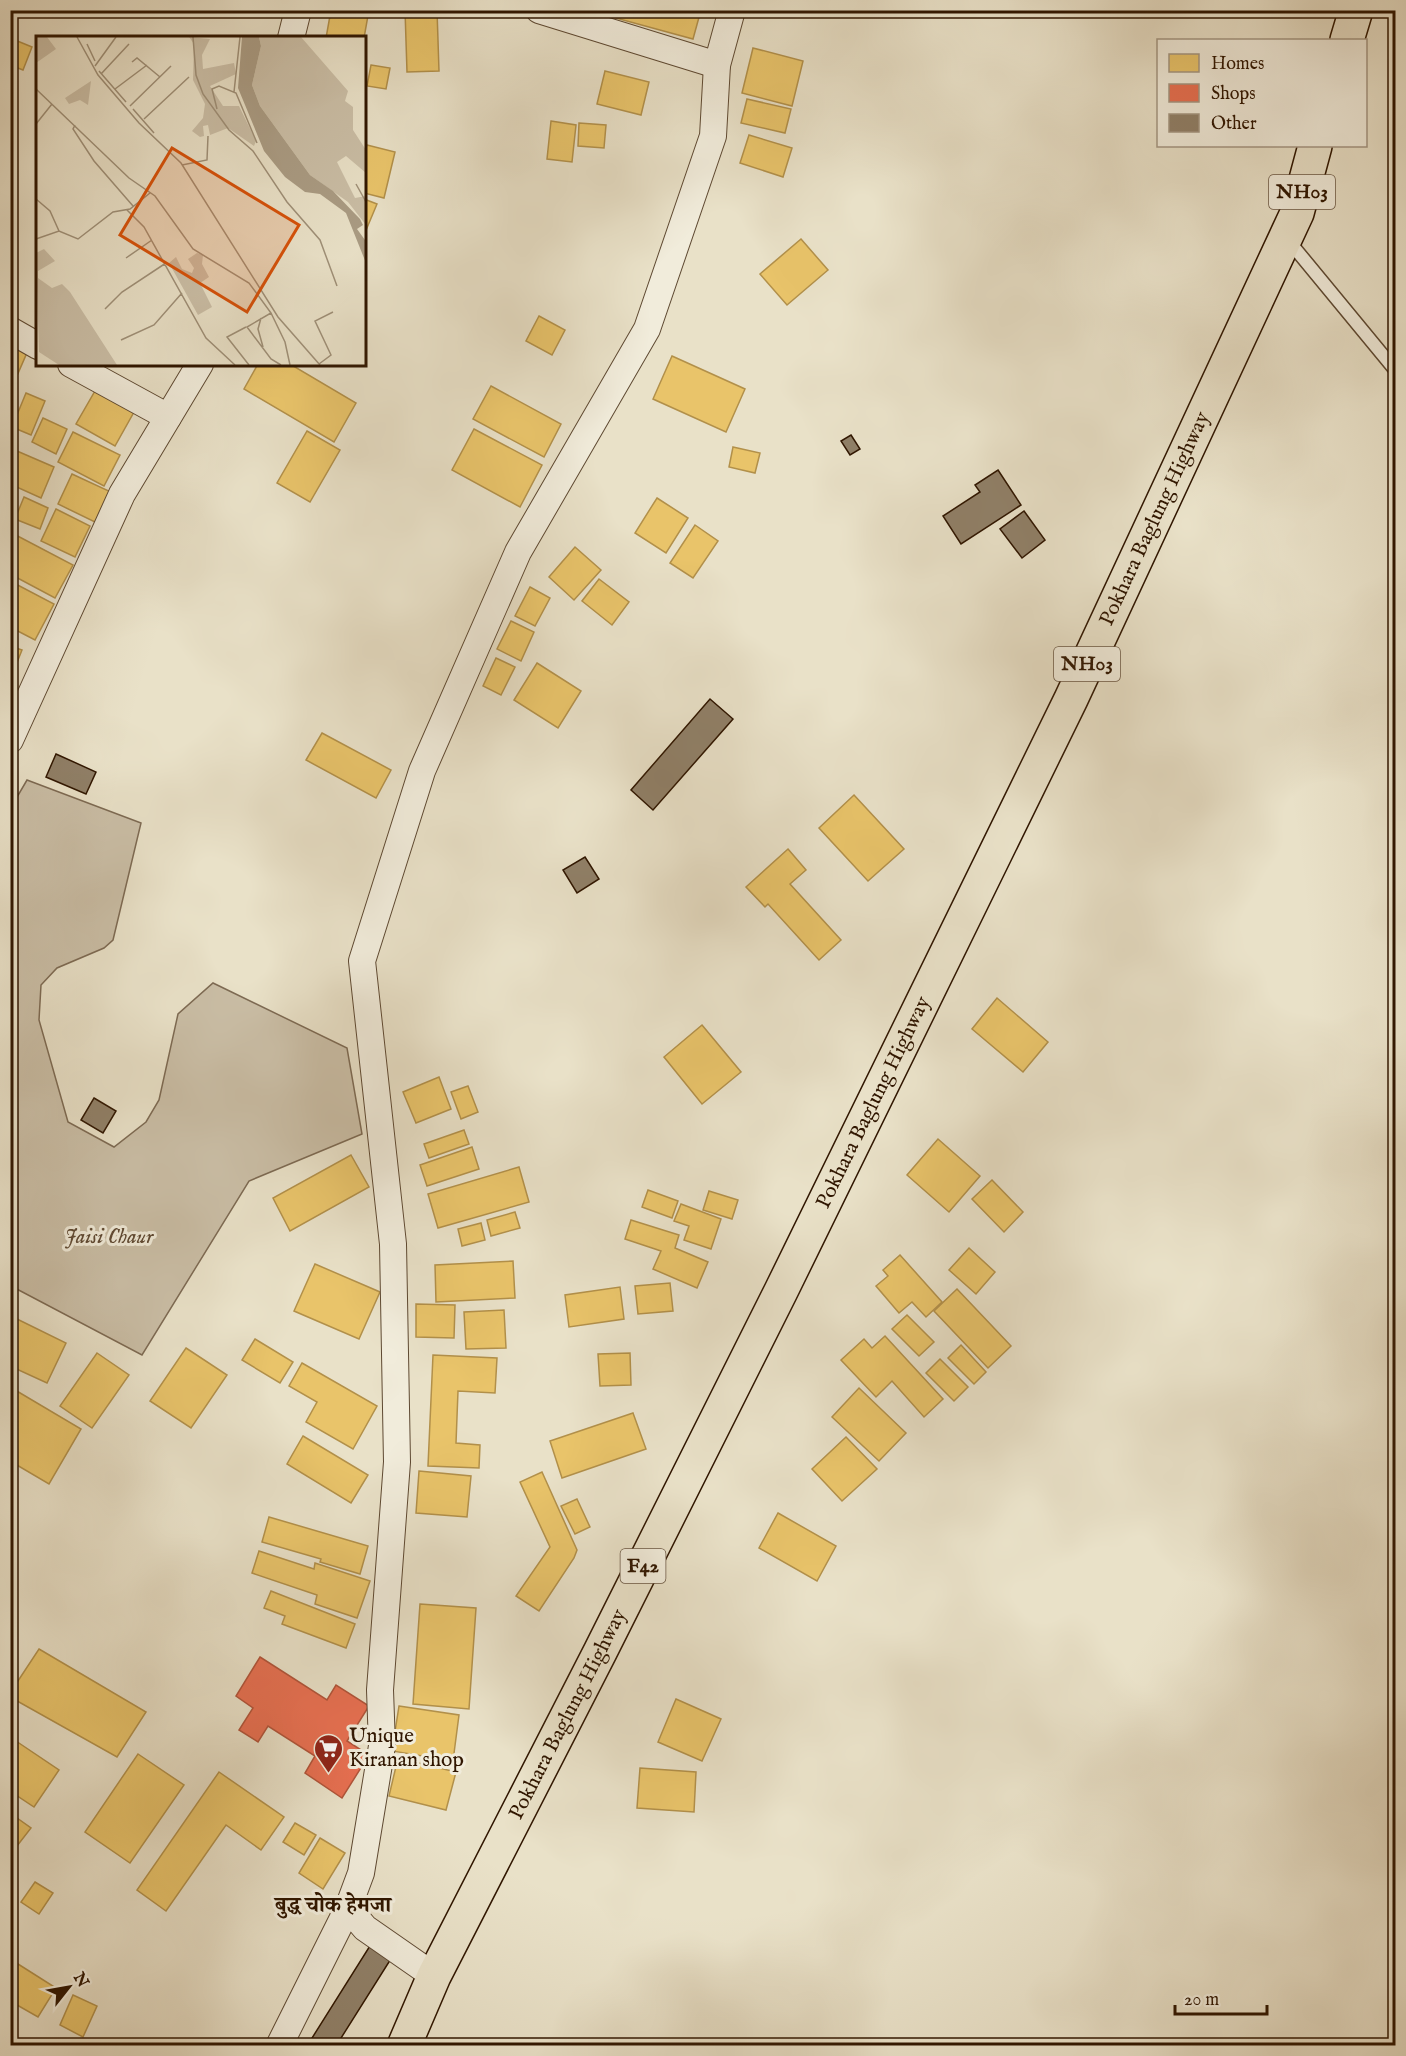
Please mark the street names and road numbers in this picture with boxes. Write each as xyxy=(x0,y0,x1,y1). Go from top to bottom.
road number: NH03 xyxy=(1269,175,1335,209)
street label: Pokhara Baglung Highway xyxy=(1093,407,1216,630)
road number: NH03 xyxy=(1054,647,1120,681)
street label: Pokhara Baglung Highway xyxy=(810,991,937,1213)
road number: F42 xyxy=(620,1549,666,1583)
street label: Pokhara Baglung Highway xyxy=(503,1604,633,1824)

